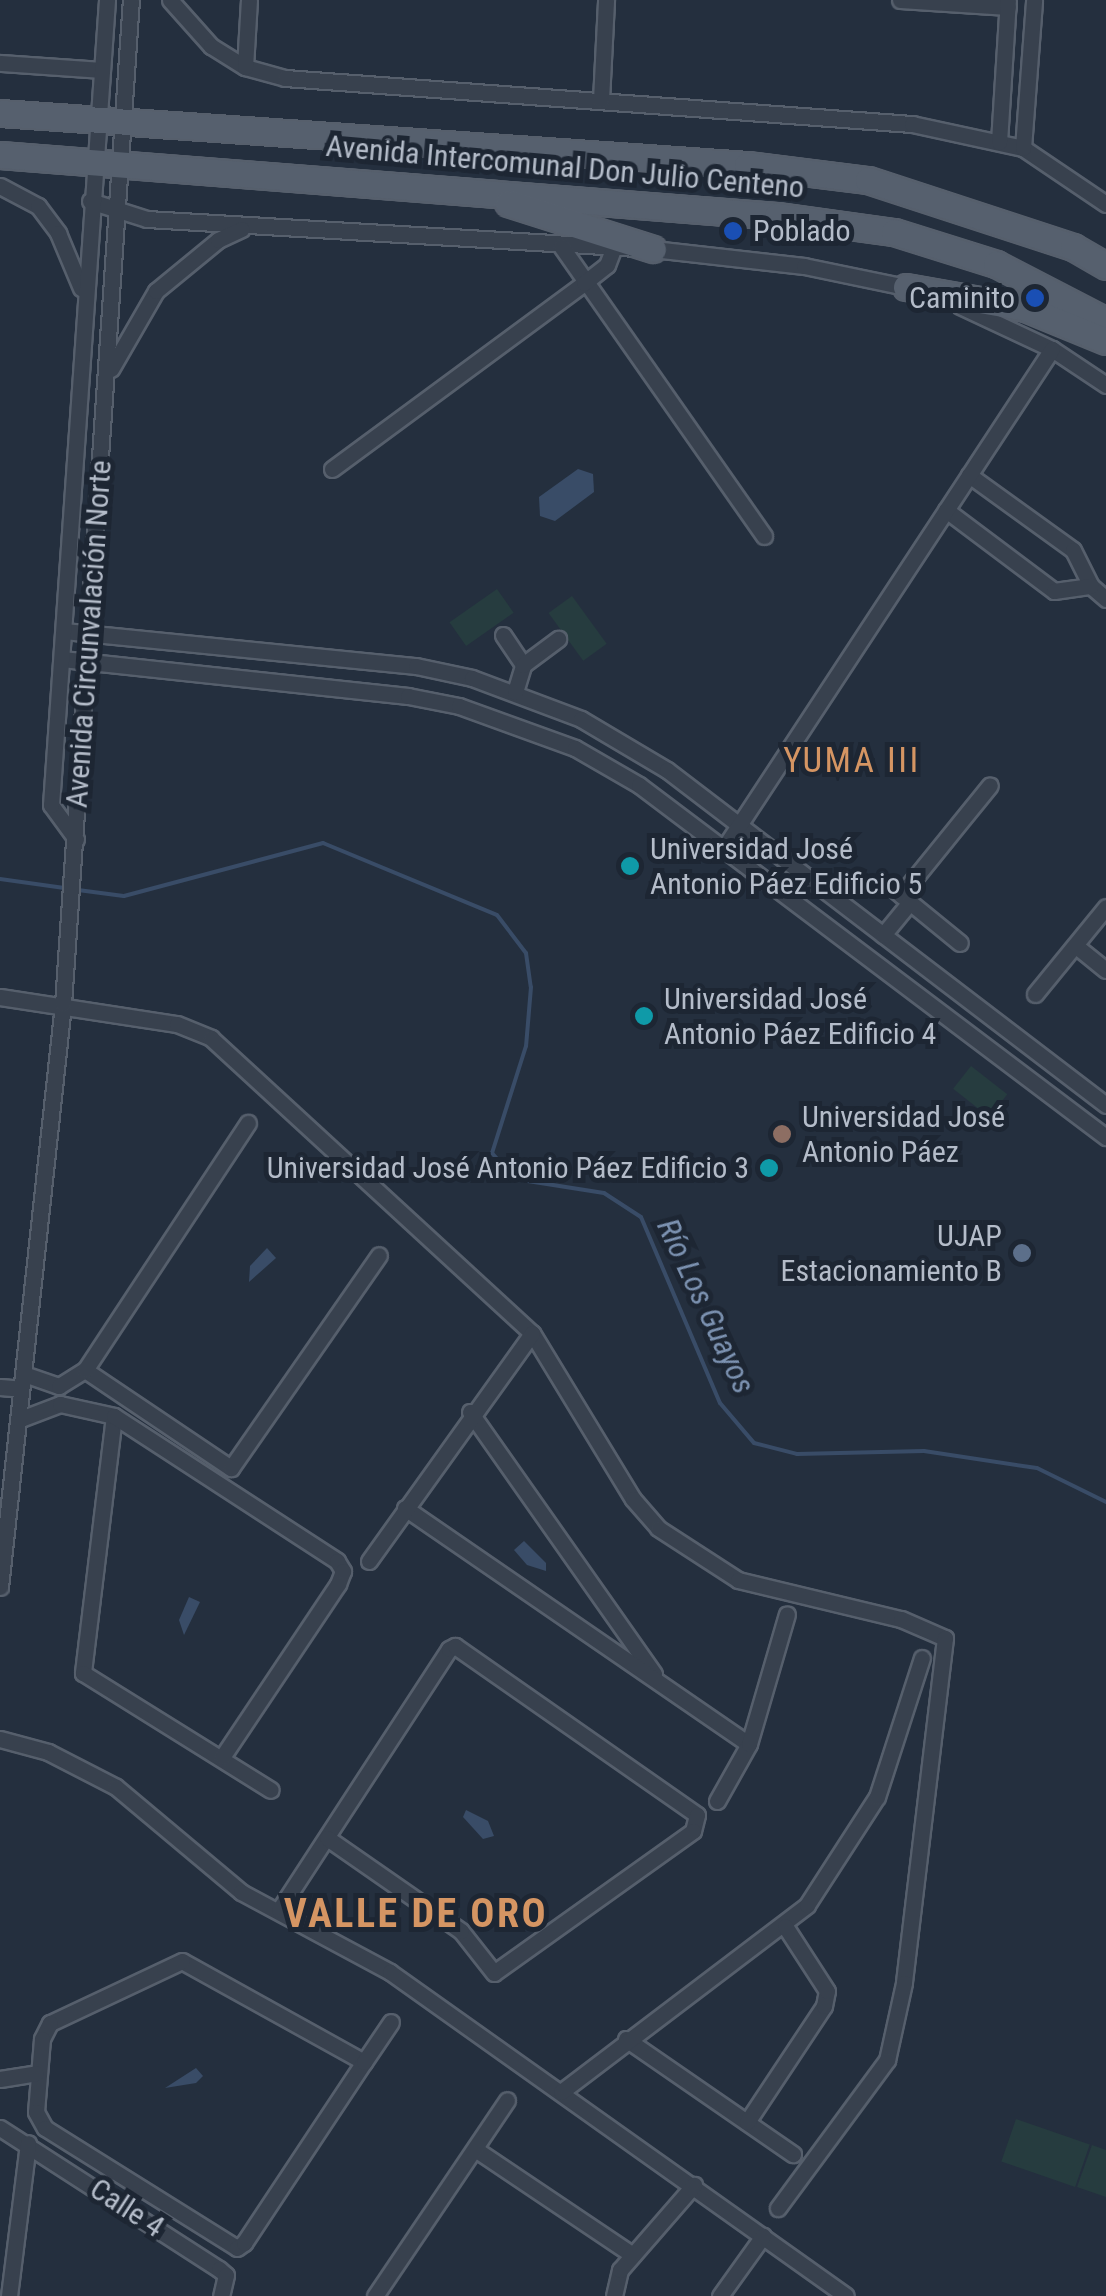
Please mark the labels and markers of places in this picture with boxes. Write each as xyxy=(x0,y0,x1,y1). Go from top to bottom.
place label: Poblado xyxy=(753,213,850,249)
marker: Poblado xyxy=(722,220,744,242)
place label: Caminito xyxy=(909,280,1015,316)
marker: Caminito xyxy=(1024,287,1046,309)
place label: Universidad José Antonio Páez Edificio 5 xyxy=(650,831,922,902)
marker: Universidad José Antonio Páez Edificio 5 xyxy=(619,855,641,877)
place label: Universidad José Antonio Páez Edificio 4 xyxy=(664,981,936,1052)
marker: Universidad José Antonio Páez Edificio 4 xyxy=(633,1005,655,1027)
place label: Universidad José Antonio Páez xyxy=(802,1099,1005,1170)
marker: Universidad José Antonio Páez xyxy=(771,1123,793,1145)
place label: Universidad José Antonio Páez Edificio 3 xyxy=(267,1150,749,1186)
marker: Universidad José Antonio Páez Edificio 3 xyxy=(758,1157,780,1179)
place label: UJAP Estacionamiento B xyxy=(780,1218,1002,1288)
marker: UJAP Estacionamiento B xyxy=(1011,1242,1033,1264)

